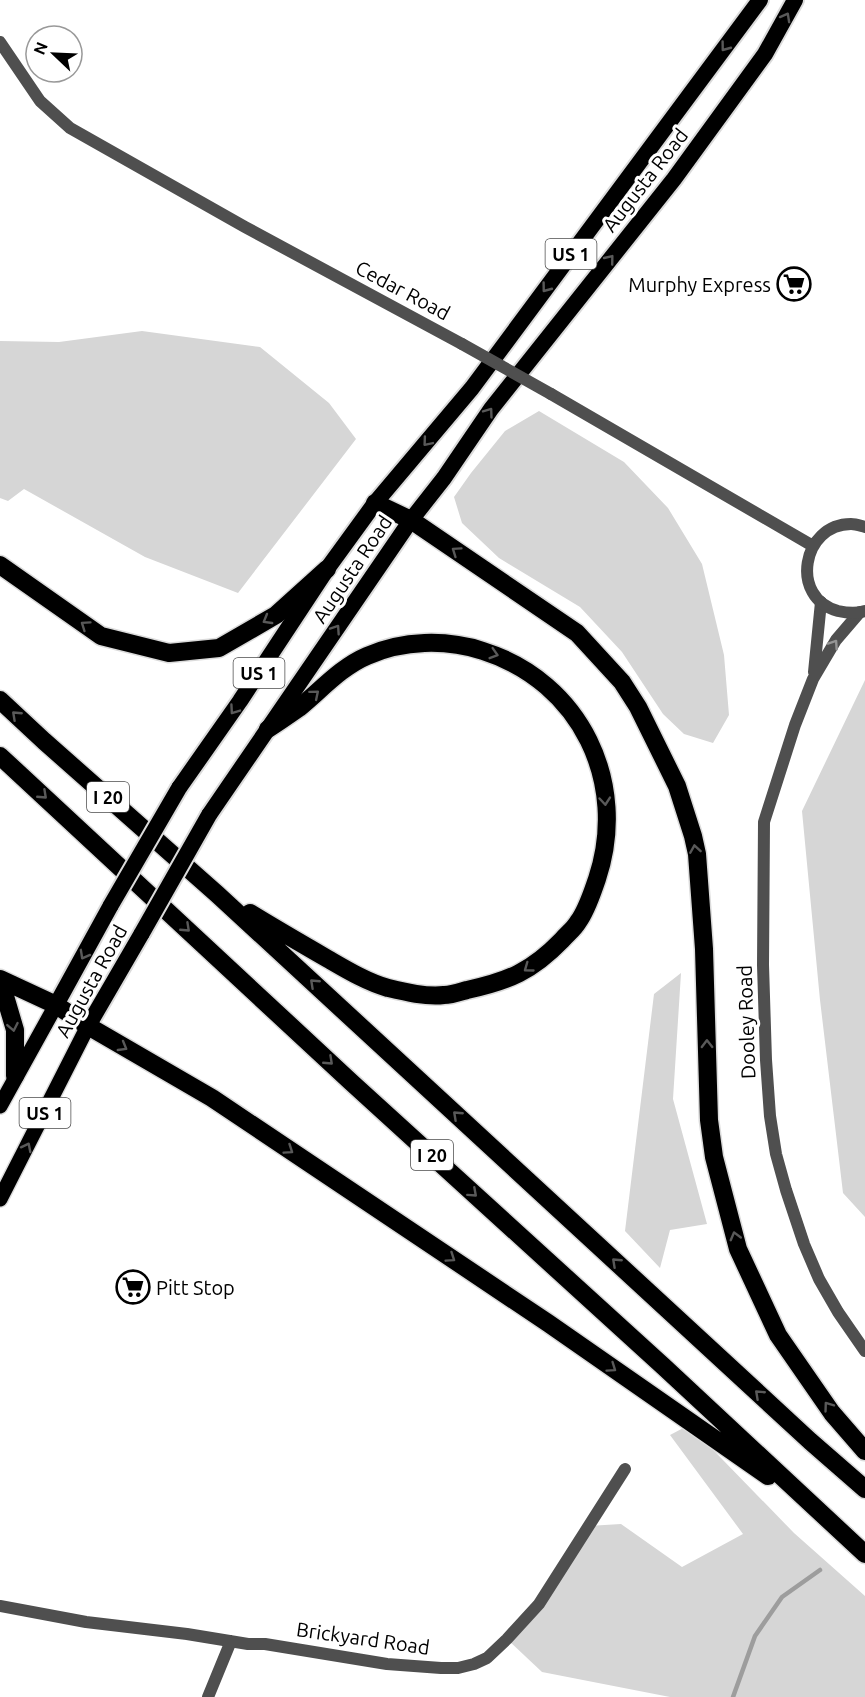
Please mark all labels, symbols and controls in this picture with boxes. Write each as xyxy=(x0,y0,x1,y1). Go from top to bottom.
one-way arrow xyxy=(779,13,790,23)
north arrow xyxy=(24,24,84,84)
text: N xyxy=(30,39,51,57)
one-way arrow xyxy=(721,40,732,51)
street label: Augusta Road xyxy=(598,124,692,236)
road number: US 1 xyxy=(546,239,596,269)
one-way arrow xyxy=(603,255,614,266)
street label: Cedar Road xyxy=(352,256,454,324)
supermarket icon: Murphy Express xyxy=(776,266,812,302)
place label: Murphy Express xyxy=(628,273,771,296)
one-way arrow xyxy=(543,281,554,292)
one-way arrow xyxy=(482,408,493,419)
one-way arrow xyxy=(423,435,434,446)
street label: Augusta Road xyxy=(308,511,396,627)
one-way arrow xyxy=(451,547,462,558)
one-way arrow xyxy=(263,613,273,624)
one-way arrow xyxy=(80,621,91,632)
one-way arrow xyxy=(329,625,341,635)
one-way arrow xyxy=(827,639,838,650)
one-way arrow xyxy=(488,647,499,659)
road number: US 1 xyxy=(234,658,284,688)
one-way arrow xyxy=(308,690,319,701)
one-way arrow xyxy=(230,703,241,714)
one-way arrow xyxy=(13,711,23,722)
road number: I 20 xyxy=(87,782,129,812)
one-way arrow xyxy=(36,788,47,799)
one-way arrow xyxy=(599,796,612,805)
one-way arrow xyxy=(690,845,702,854)
street label: Augusta Road xyxy=(51,921,131,1041)
one-way arrow xyxy=(180,921,190,932)
one-way arrow xyxy=(79,949,91,959)
one-way arrow xyxy=(524,961,535,972)
street label: Dooley Road xyxy=(733,965,759,1079)
one-way arrow xyxy=(310,979,321,990)
one-way arrow xyxy=(6,1022,19,1032)
one-way arrow xyxy=(117,1039,127,1051)
one-way arrow xyxy=(700,1039,713,1048)
one-way arrow xyxy=(322,1054,332,1065)
road number: US 1 xyxy=(20,1098,70,1128)
one-way arrow xyxy=(453,1111,464,1122)
road number: I 20 xyxy=(411,1140,453,1170)
one-way arrow xyxy=(282,1142,293,1153)
one-way arrow xyxy=(20,1143,31,1154)
one-way arrow xyxy=(466,1185,477,1196)
one-way arrow xyxy=(730,1231,742,1241)
one-way arrow xyxy=(444,1251,455,1262)
one-way arrow xyxy=(612,1258,623,1269)
supermarket icon: Pitt Stop xyxy=(115,1269,151,1305)
place label: Pitt Stop xyxy=(156,1276,235,1299)
one-way arrow xyxy=(605,1361,616,1372)
one-way arrow xyxy=(755,1390,766,1401)
one-way arrow xyxy=(824,1401,835,1412)
street label: Brickyard Road xyxy=(295,1617,431,1659)

